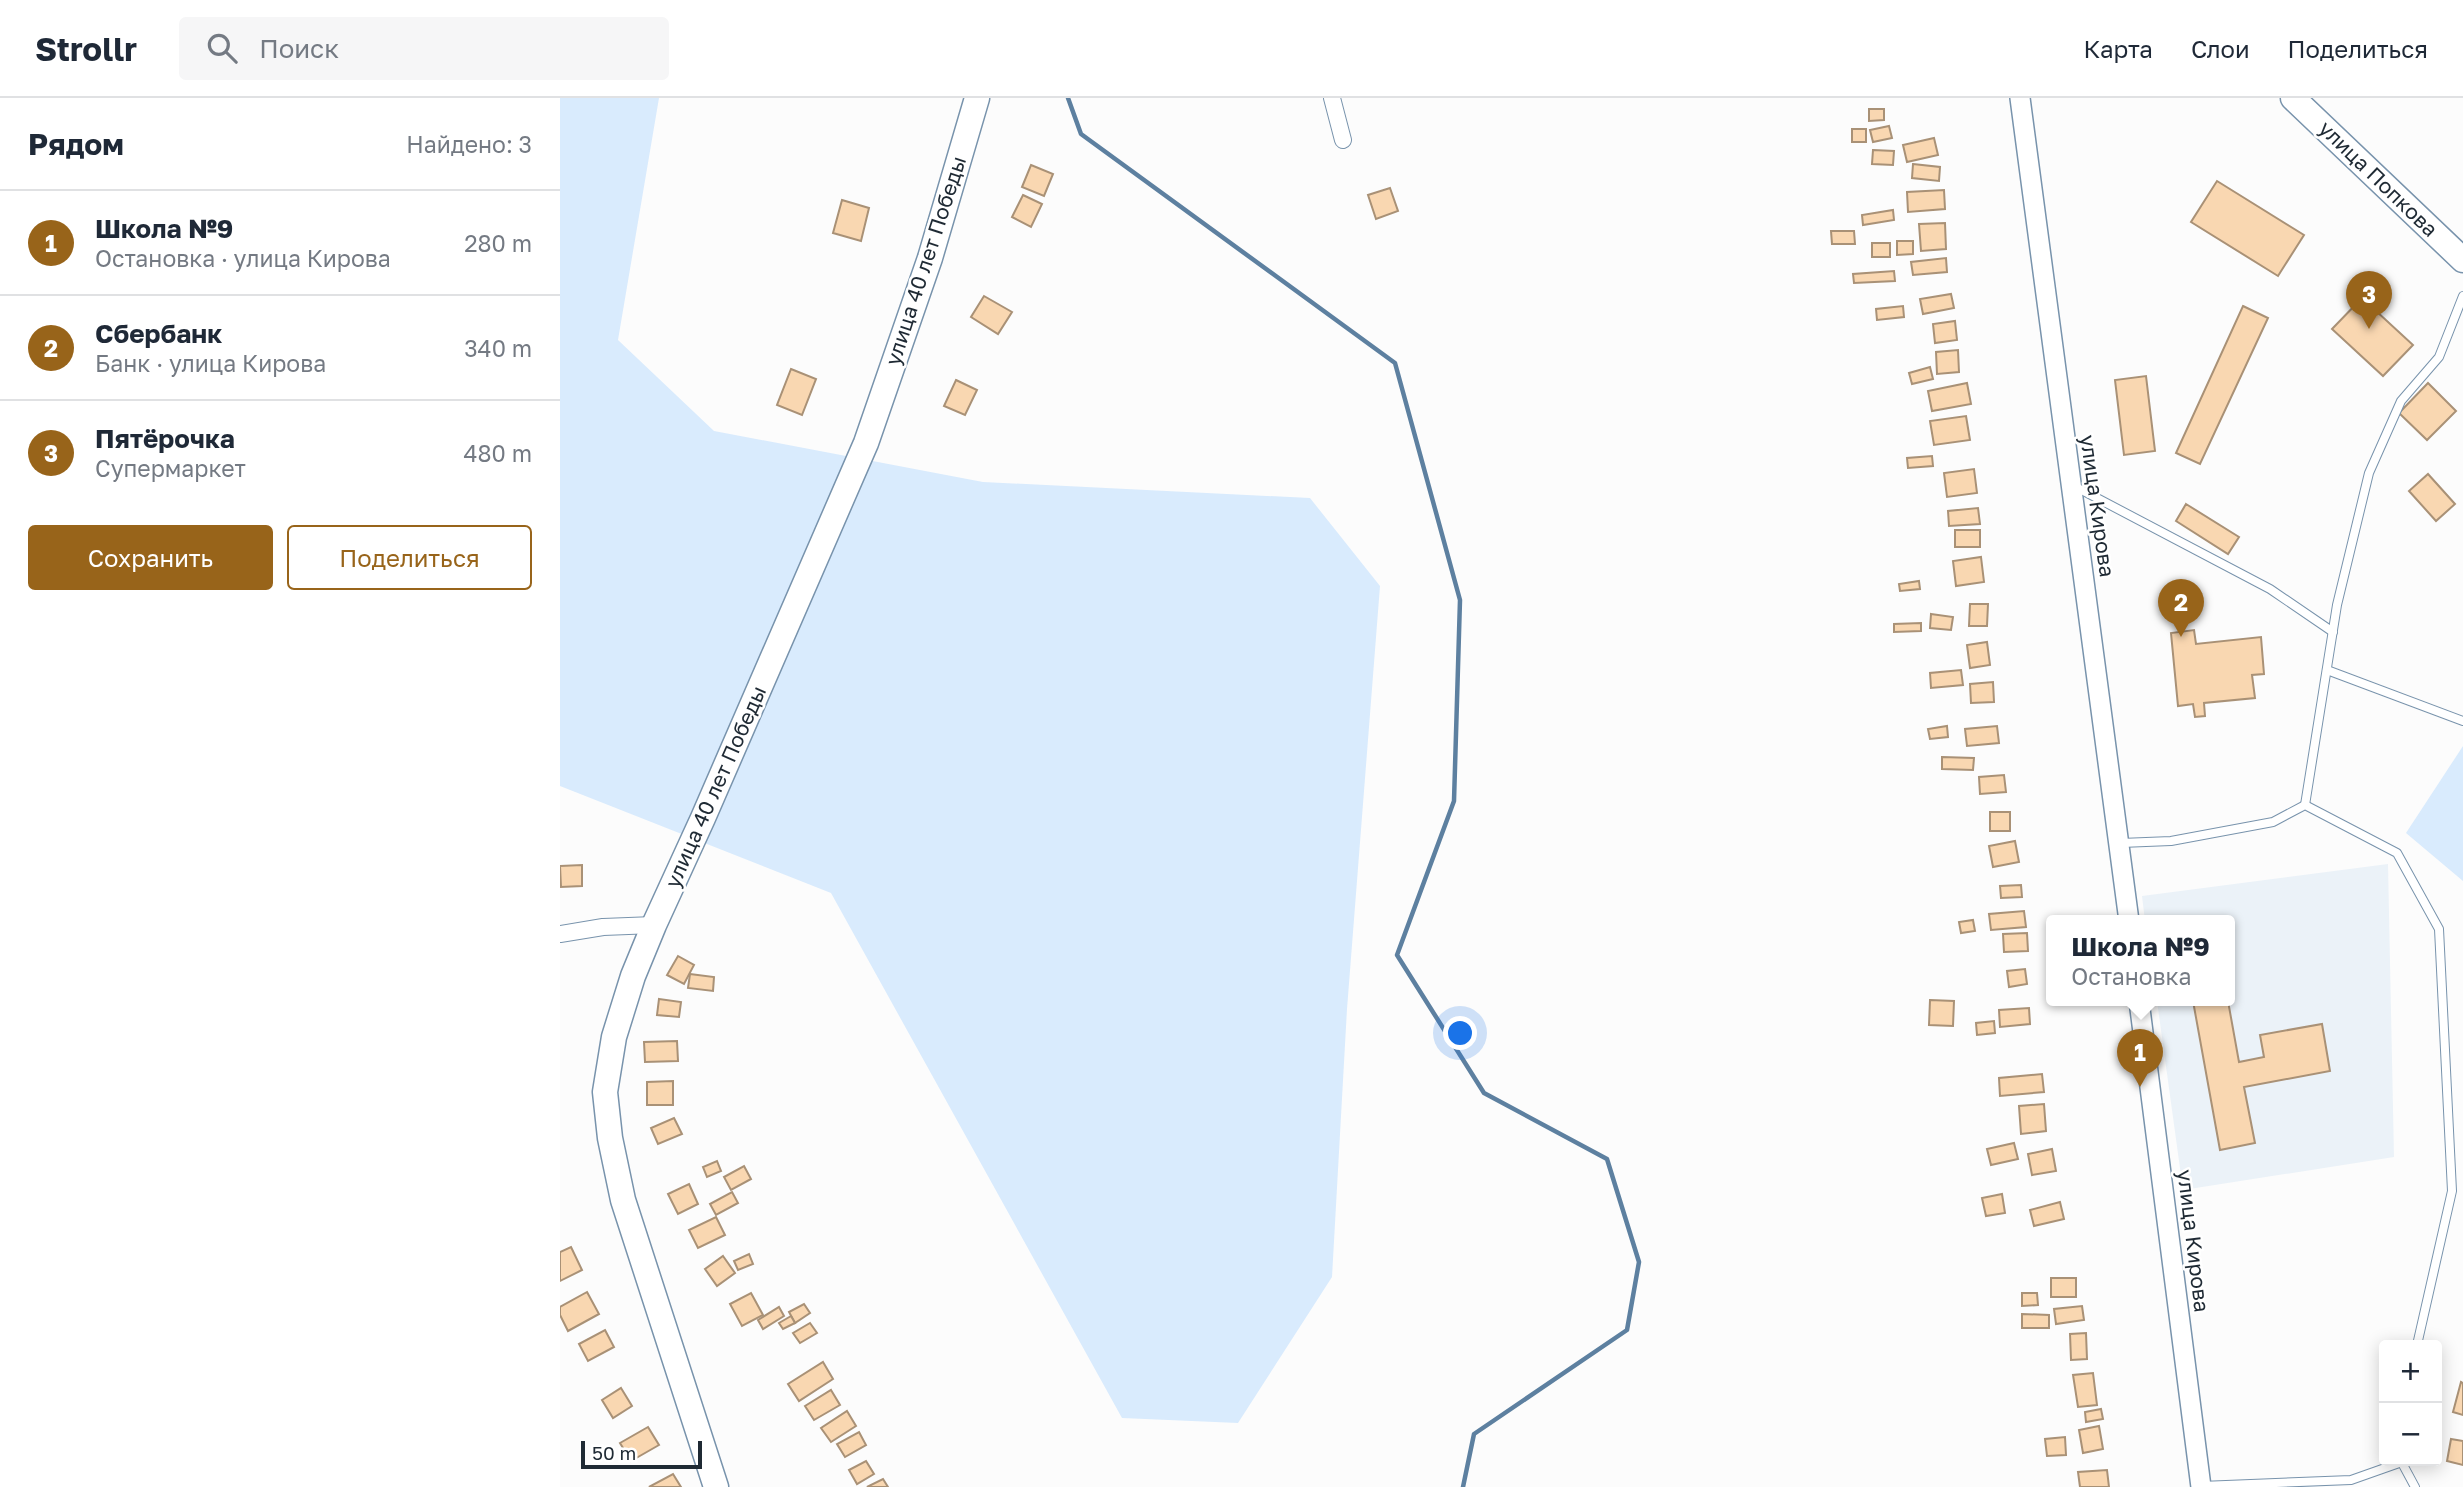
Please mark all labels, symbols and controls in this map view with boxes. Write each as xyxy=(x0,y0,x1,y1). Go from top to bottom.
search box xyxy=(179,17,669,80)
text: Strollr xyxy=(35,29,137,68)
icon: search xyxy=(203,29,241,67)
text: Поиск xyxy=(259,33,339,64)
text: Карта xyxy=(2083,34,2153,63)
text: Слои xyxy=(2191,34,2250,63)
text: Поделиться xyxy=(2288,34,2428,63)
street label: улица Попкова xyxy=(2314,115,2444,242)
text: Рядом xyxy=(28,126,124,162)
text: Найдено: 3 xyxy=(406,130,532,158)
street label: улица 40 лет Победы xyxy=(879,153,971,369)
text: Школа №9 xyxy=(95,213,233,244)
text: 1 xyxy=(45,229,57,257)
text: 280 m xyxy=(464,229,532,257)
text: Остановка · улица Кирова xyxy=(95,244,391,272)
pin: 3 xyxy=(2346,271,2392,329)
text: Сбербанк xyxy=(95,318,222,349)
text: 2 xyxy=(44,334,58,362)
text: 340 m xyxy=(464,334,532,362)
text: Банк · улица Кирова xyxy=(95,349,326,377)
text: Пятёрочка xyxy=(95,423,235,454)
street label: улица Кирова xyxy=(2075,433,2121,579)
text: 3 xyxy=(44,439,58,467)
text: 480 m xyxy=(464,439,532,467)
text: Супермаркет xyxy=(95,454,246,482)
button: Сохранить xyxy=(28,525,273,590)
button: Поделиться xyxy=(287,525,532,590)
pin: 2 xyxy=(2158,579,2204,637)
street label: улица 40 лет Победы xyxy=(659,681,771,892)
popup xyxy=(2046,915,2235,1006)
text: Школа №9 xyxy=(2071,931,2210,962)
text: Остановка xyxy=(2071,962,2192,990)
your location xyxy=(1443,1016,1477,1050)
pin: 1 xyxy=(2117,1029,2163,1087)
street label: улица Кирова xyxy=(2172,1168,2216,1314)
map controls xyxy=(2379,1340,2442,1466)
button: + xyxy=(2379,1340,2442,1403)
button: − xyxy=(2379,1403,2442,1466)
scale bar xyxy=(581,1438,702,1470)
text: 50 m xyxy=(592,1441,636,1464)

